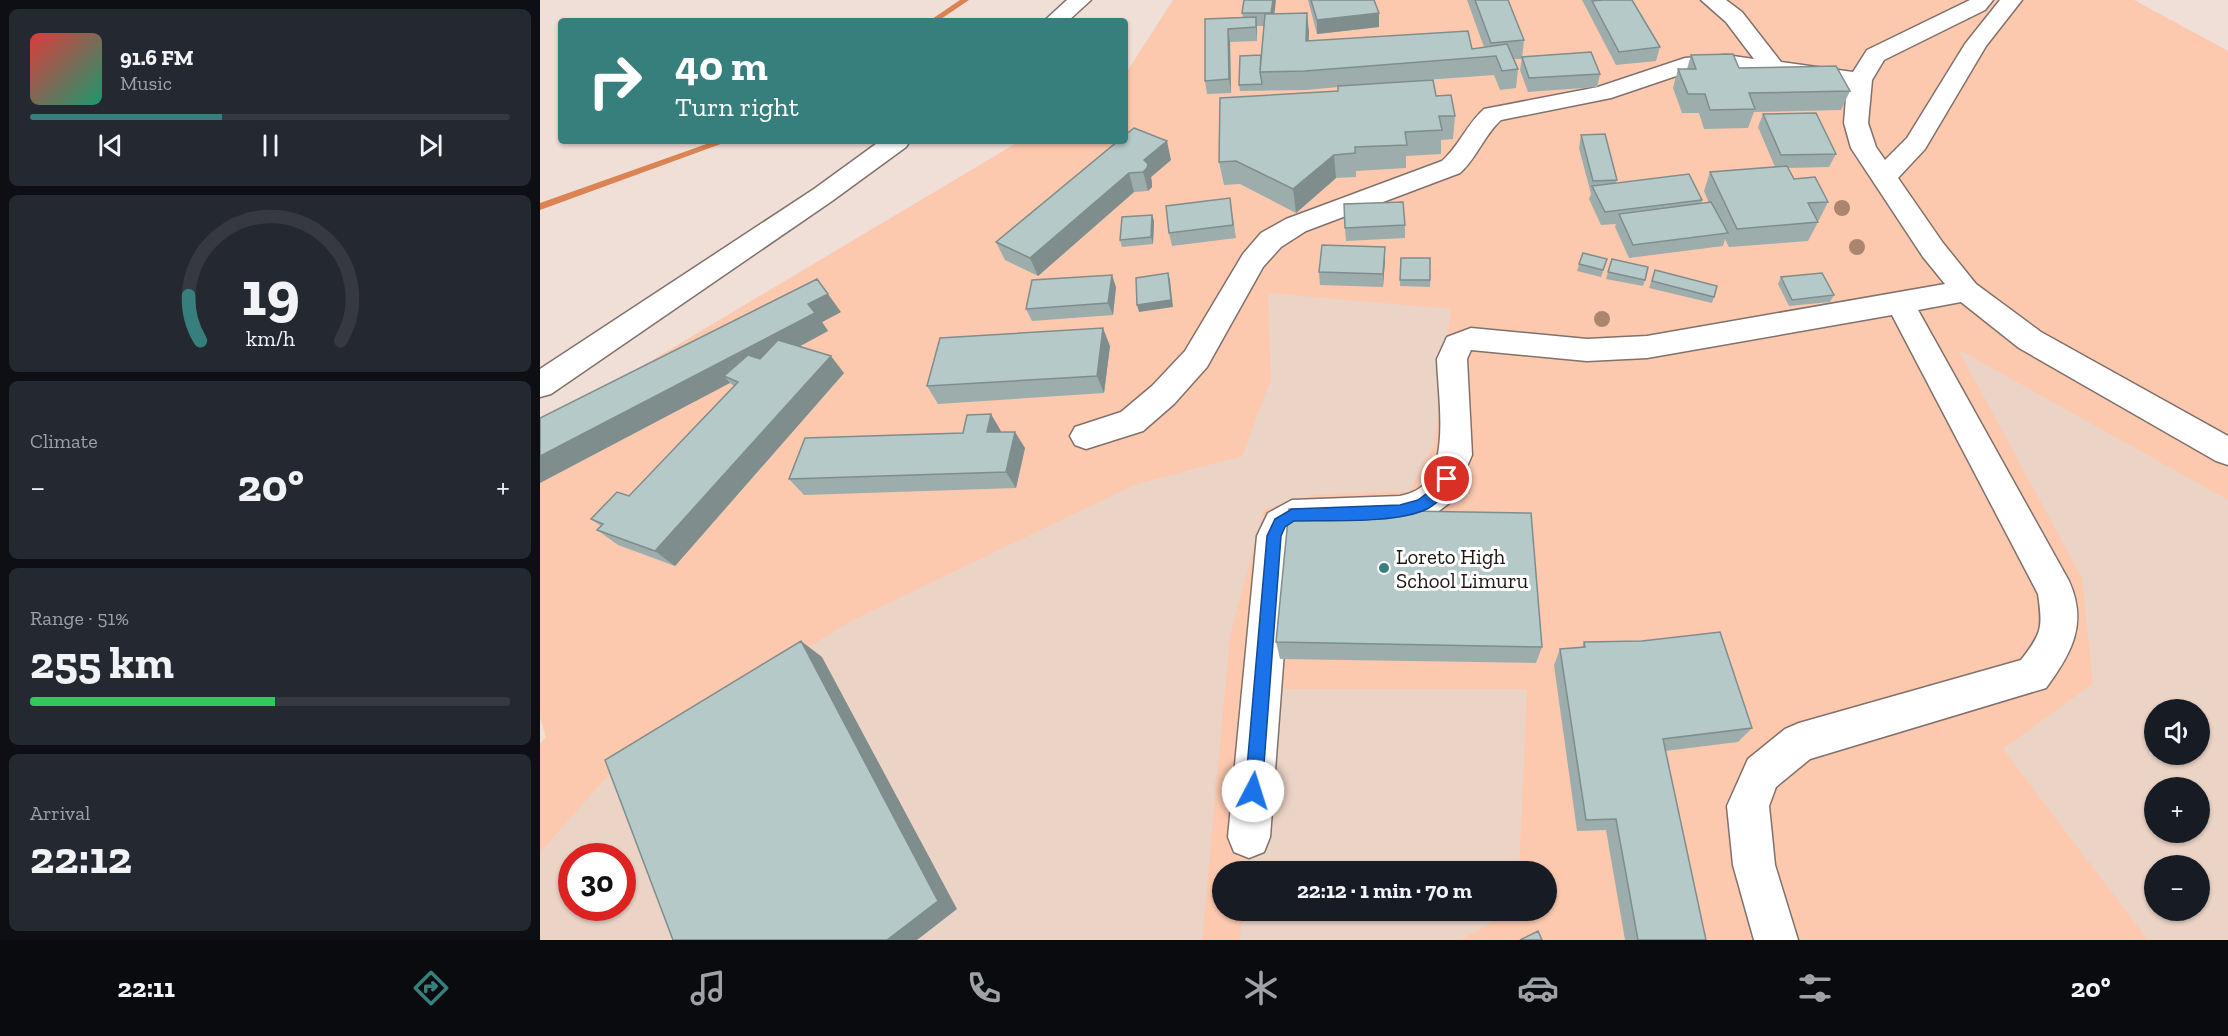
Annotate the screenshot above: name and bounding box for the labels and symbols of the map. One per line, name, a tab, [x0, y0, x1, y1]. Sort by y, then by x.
pin	[1421, 453, 1472, 504]
place label: Loreto High School Limuru	[1396, 544, 1529, 593]
marker: Loreto High School Limuru	[1377, 561, 1391, 575]
position arrow	[1221, 759, 1285, 823]
speed limit sign: 30	[558, 843, 636, 921]

